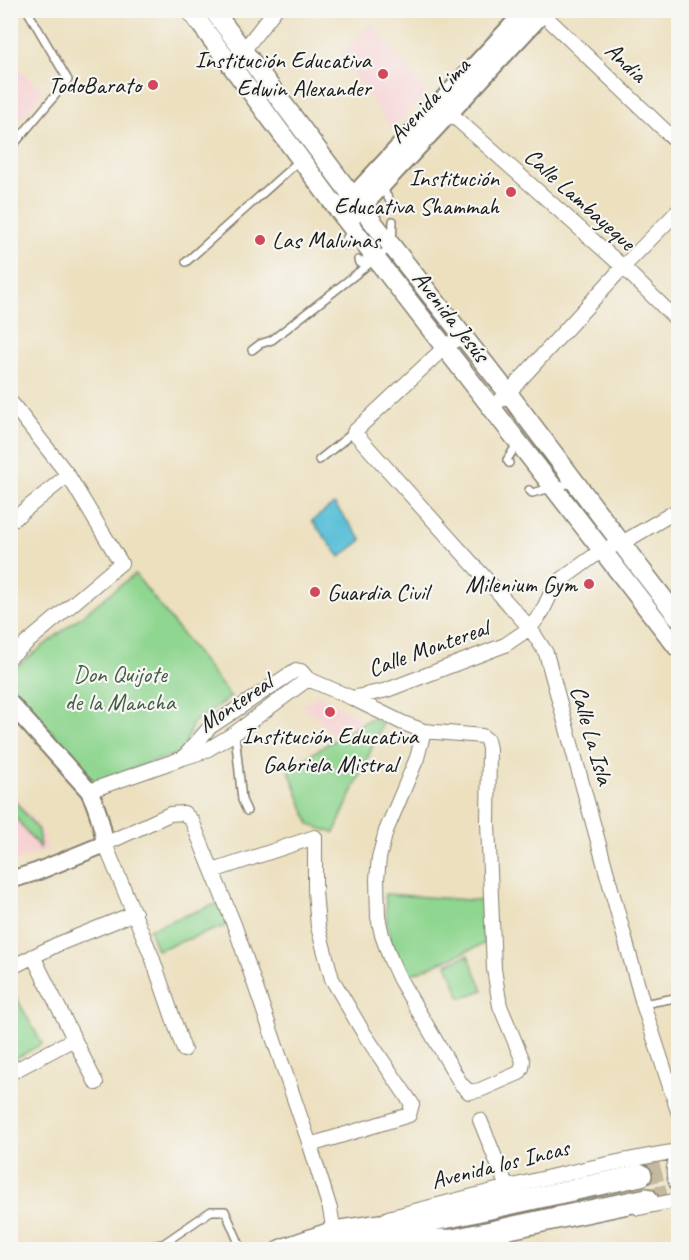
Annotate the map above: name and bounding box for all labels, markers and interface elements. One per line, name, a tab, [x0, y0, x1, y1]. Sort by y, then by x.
street label: Andia	[599, 35, 654, 90]
place label: Institución Educativa Edwin Alexander	[195, 45, 373, 103]
street label: Avenida Lima	[382, 50, 477, 149]
marker: Institución Educativa Edwin Alexander	[376, 67, 390, 81]
place label: TodoBarato	[48, 70, 144, 100]
marker: TodoBarato	[146, 78, 160, 92]
street label: Calle Lambayeque	[518, 141, 643, 258]
place label: Institución Educativa Shammah	[334, 163, 500, 221]
marker: Institución Educativa Shammah	[504, 185, 518, 199]
place label: Las Malvinas	[272, 225, 381, 255]
marker: Las Malvinas	[253, 233, 267, 247]
street label: Avenida Jesús	[406, 264, 498, 370]
place label: Milenium Gym	[465, 569, 578, 599]
place label: Guardia Civil	[327, 577, 432, 607]
marker: Milenium Gym	[582, 577, 596, 591]
marker: Guardia Civil	[308, 585, 322, 599]
street label: Calle Montereal	[364, 611, 496, 684]
park label: Don Quijote de la Mancha	[65, 659, 177, 717]
street label: Montereal	[192, 665, 281, 739]
street label: Calle La Isla	[564, 682, 621, 789]
marker: Institución Educativa Gabriela Mistral	[323, 705, 337, 719]
place label: Institución Educativa Gabriela Mistral	[242, 721, 420, 779]
street label: Avenida los Incas	[428, 1132, 574, 1196]

